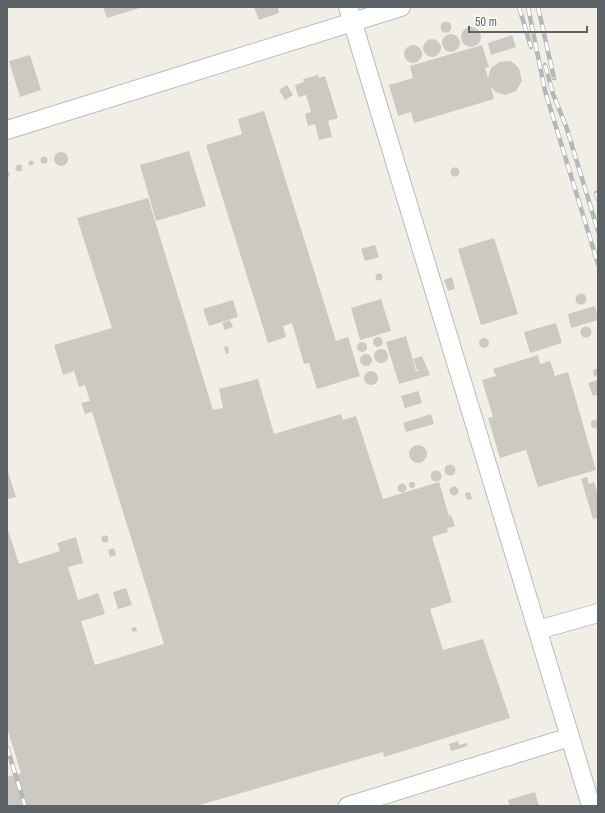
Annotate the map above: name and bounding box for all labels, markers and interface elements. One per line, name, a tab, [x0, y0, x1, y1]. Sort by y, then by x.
scale bar	[469, 8, 587, 34]
text: 50 m	[475, 14, 497, 30]

